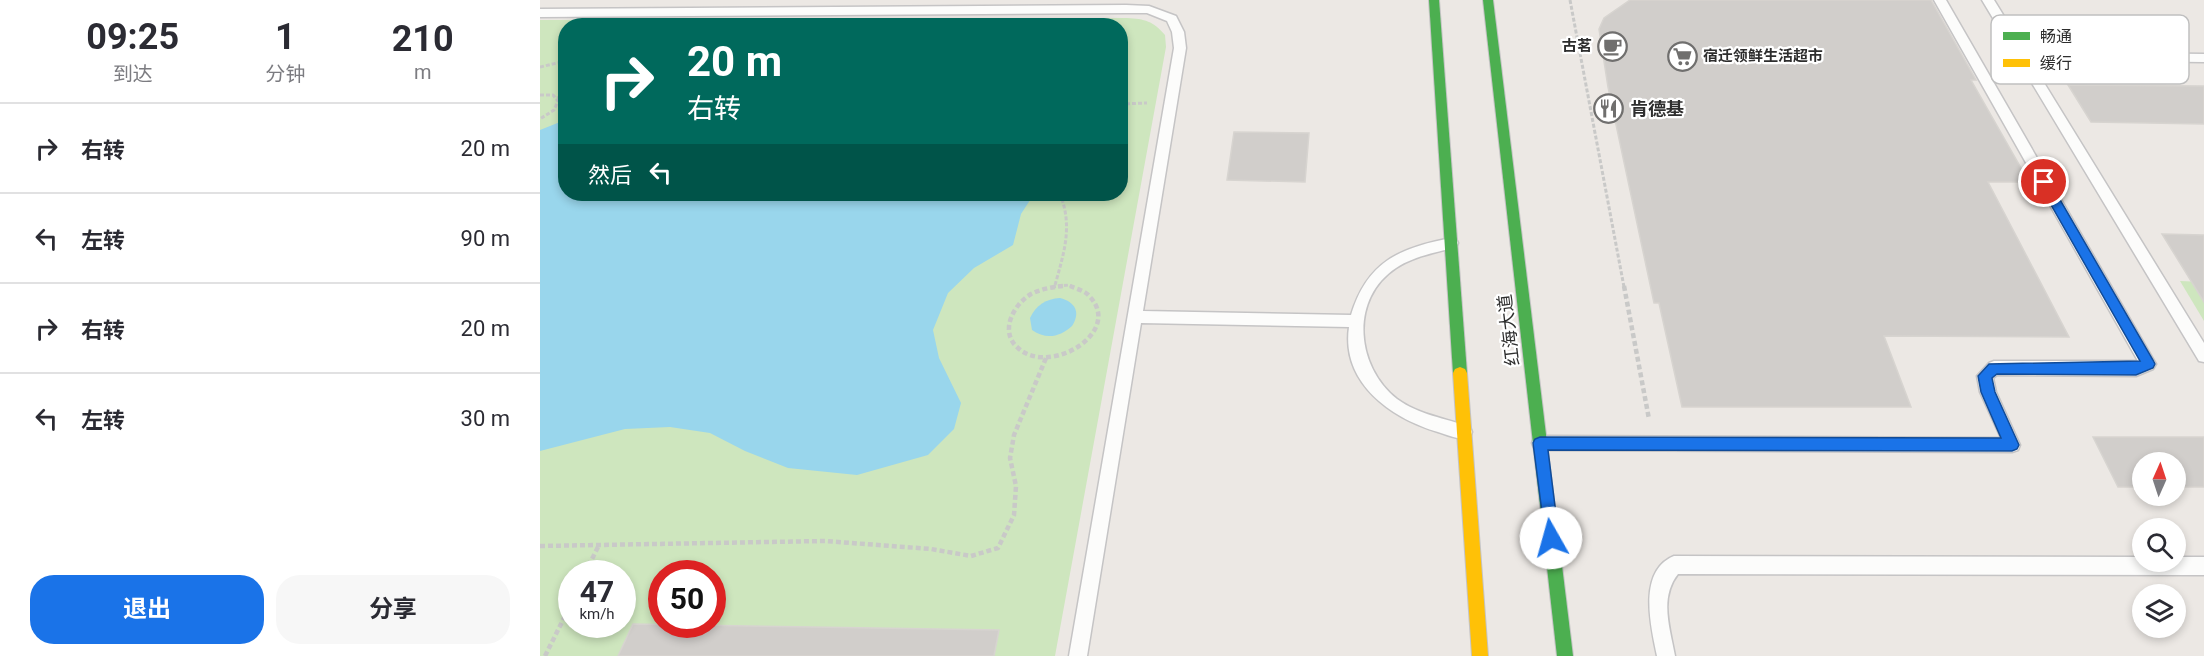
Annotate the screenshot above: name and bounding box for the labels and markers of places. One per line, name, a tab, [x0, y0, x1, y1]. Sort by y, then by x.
cafe icon: 古茗	[1597, 30, 1629, 62]
place label: 古茗	[1562, 37, 1592, 55]
supermarket icon: 宿迁领鲜生活超市	[1666, 40, 1698, 72]
place label: 宿迁领鲜生活超市	[1703, 47, 1823, 65]
restaurant icon: 肯德基	[1593, 93, 1625, 125]
place label: 肯德基	[1630, 98, 1684, 119]
pin	[2018, 156, 2069, 207]

